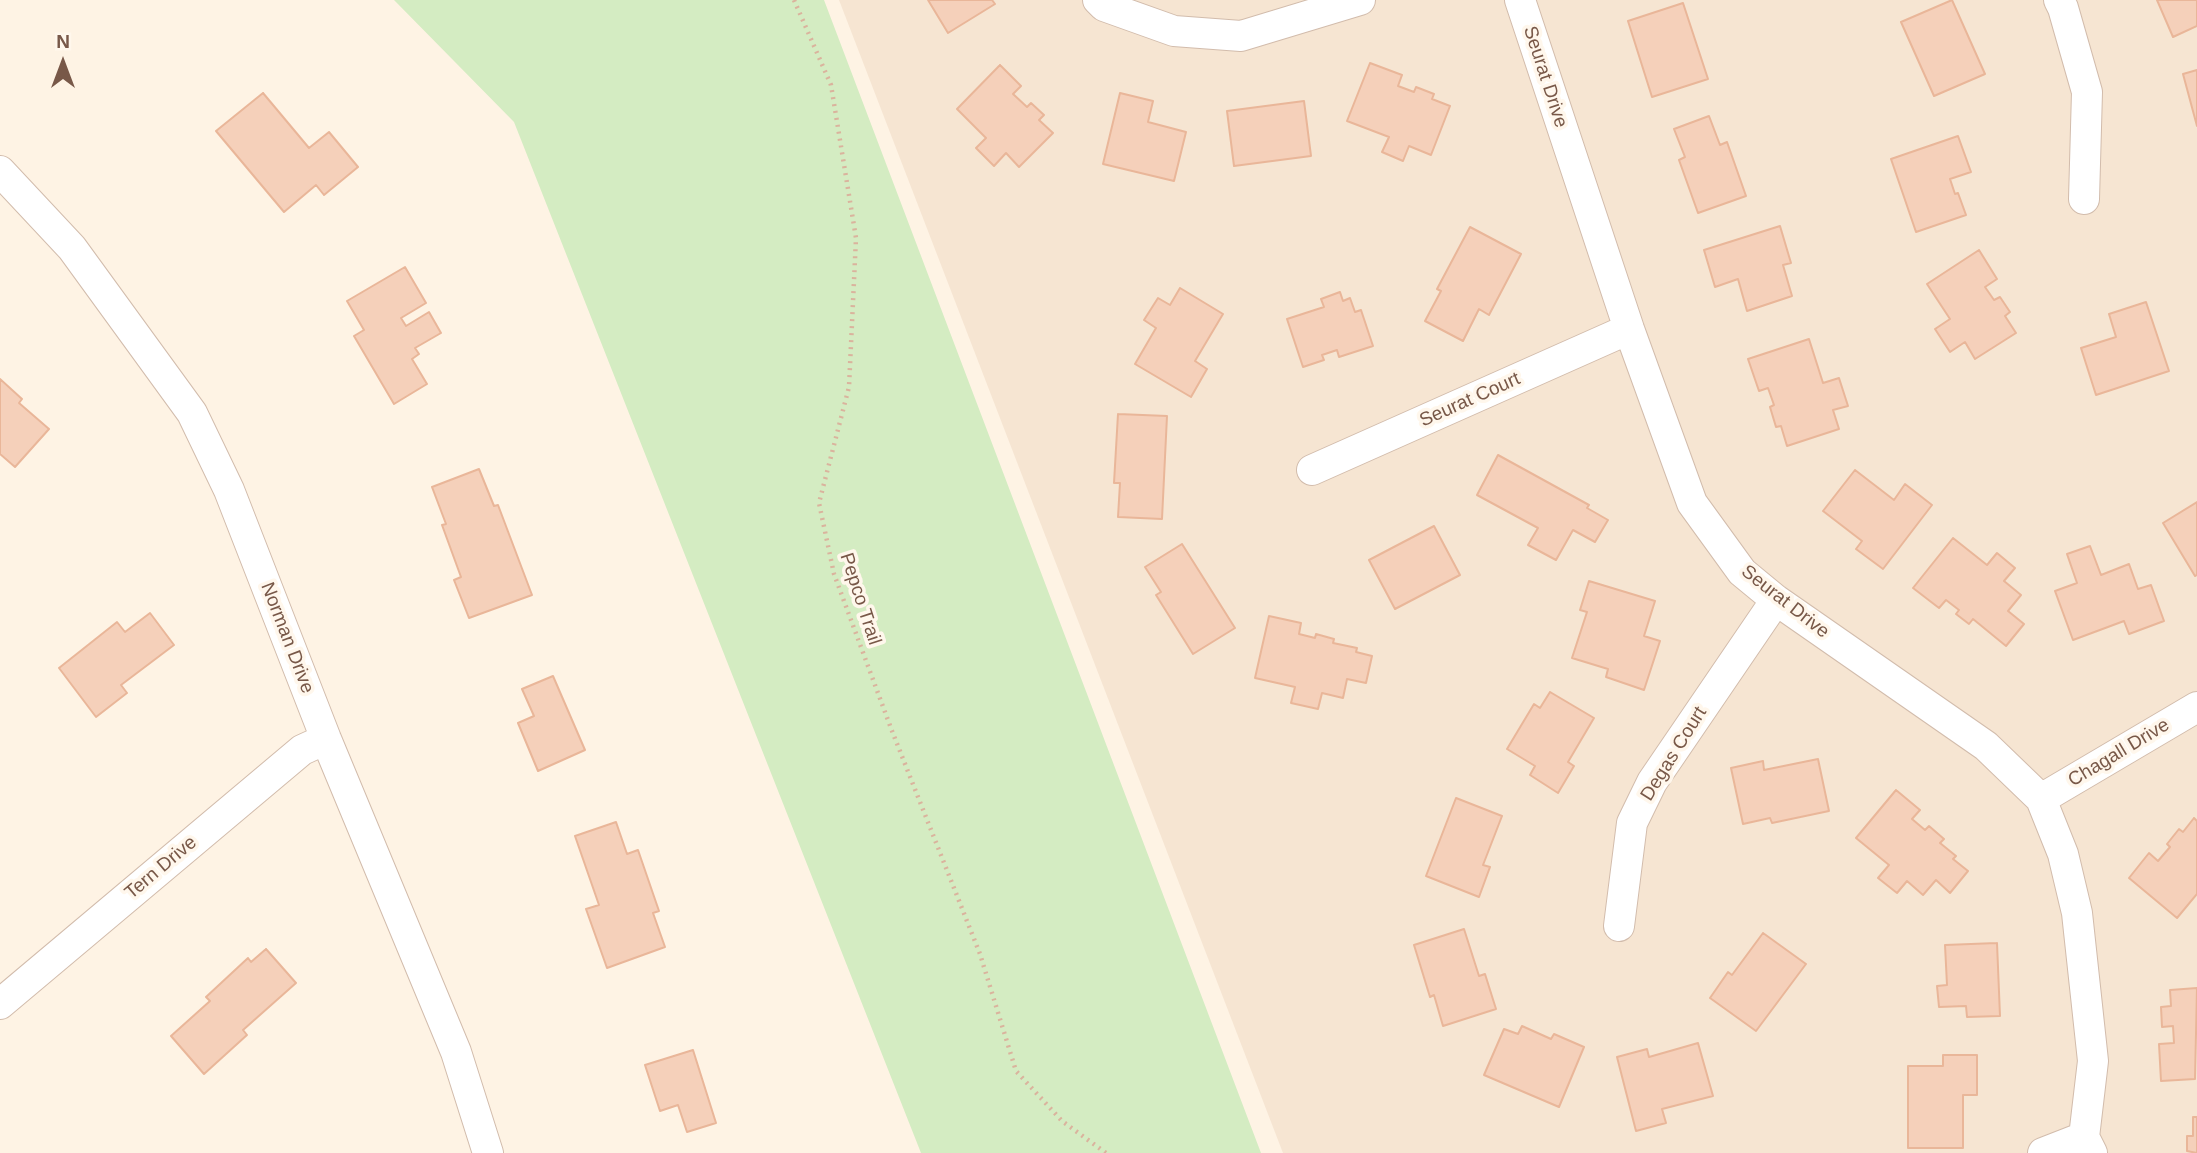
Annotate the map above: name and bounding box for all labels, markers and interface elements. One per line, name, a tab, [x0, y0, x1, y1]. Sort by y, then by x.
street label: Seurat Drive	[1518, 23, 1572, 131]
north arrow	[28, 28, 98, 98]
text: N	[56, 31, 70, 52]
street label: Seurat Court	[1416, 368, 1524, 432]
street label: Pepco Trail	[834, 550, 886, 648]
street label: Seurat Drive	[1736, 561, 1834, 643]
street label: Norman Drive	[255, 579, 319, 697]
street label: Degas Court	[1636, 703, 1712, 805]
street label: Chagall Drive	[2064, 714, 2174, 792]
street label: Tern Drive	[121, 831, 201, 905]

